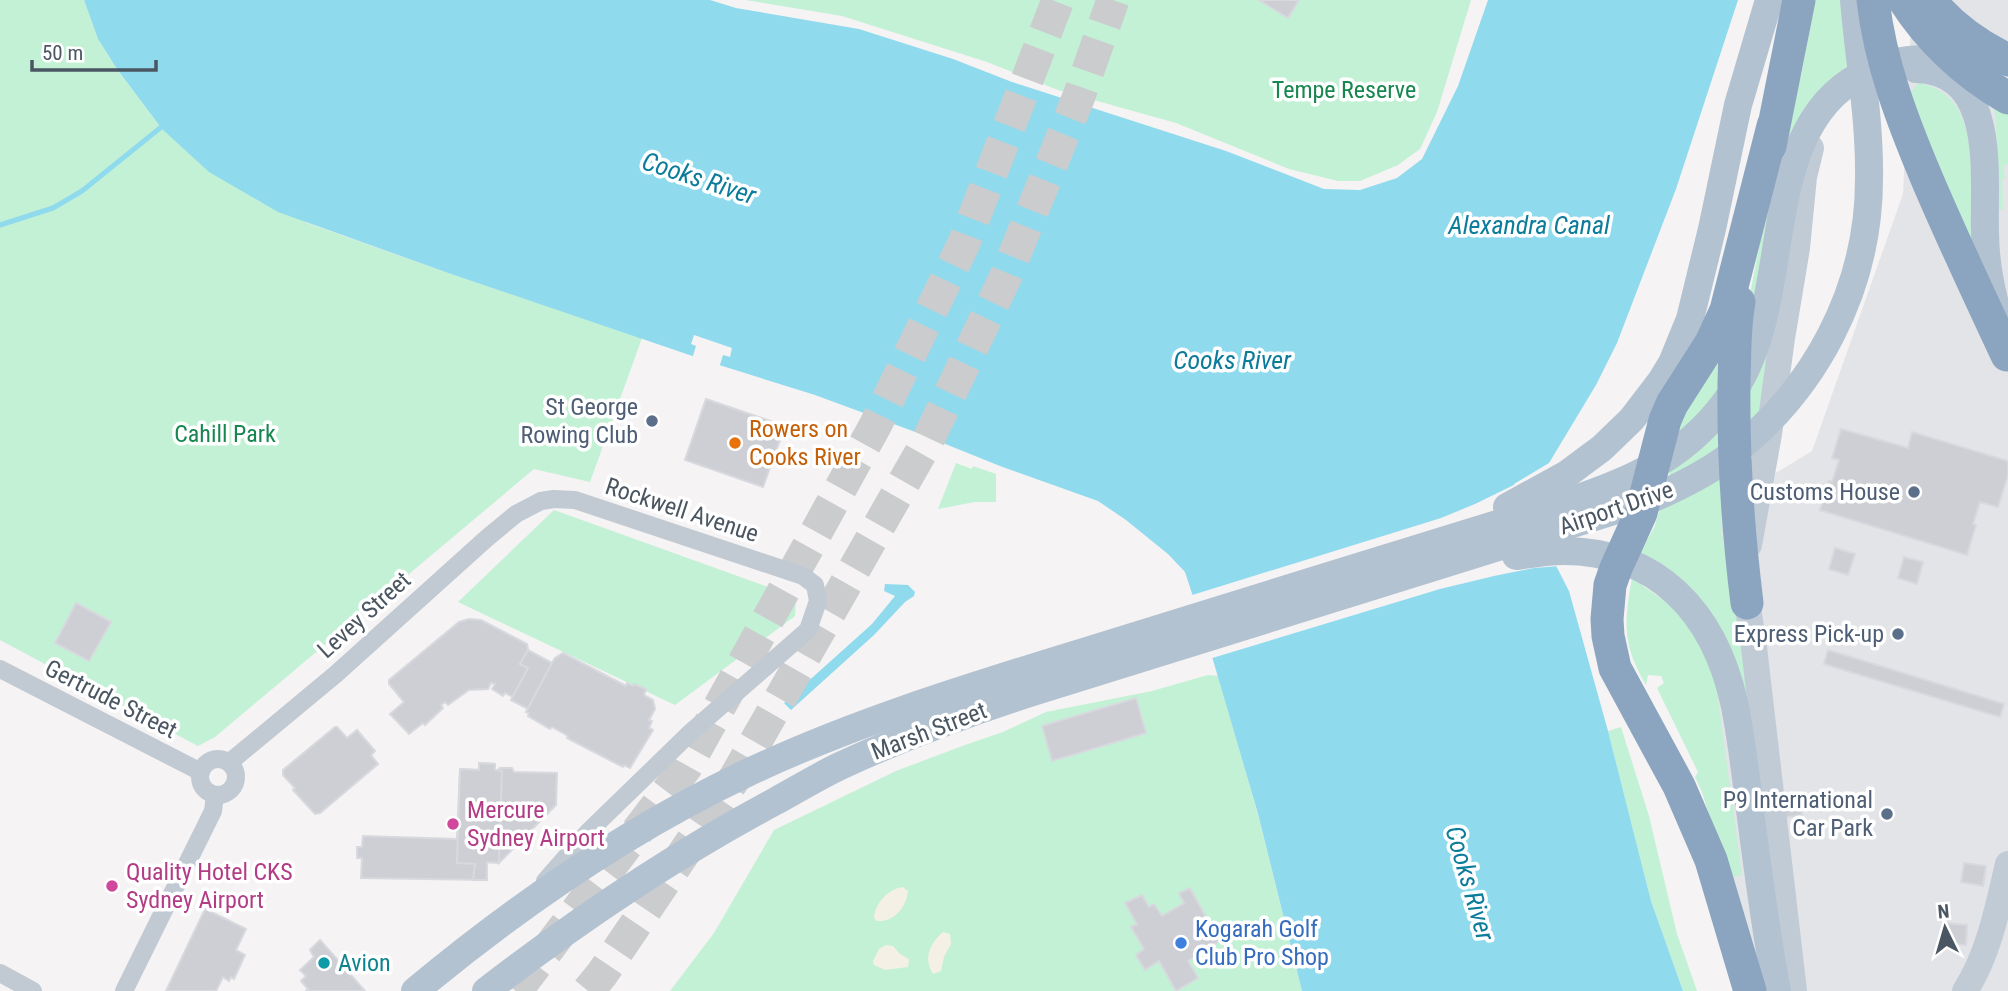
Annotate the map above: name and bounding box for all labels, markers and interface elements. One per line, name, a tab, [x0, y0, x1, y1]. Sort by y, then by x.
scale bar	[32, 28, 156, 72]
text: 50 m	[42, 41, 83, 65]
park label: Tempe Reserve	[1272, 76, 1416, 104]
water label: Cooks River	[638, 146, 761, 211]
water label: Alexandra Canal	[1447, 210, 1611, 240]
water label: Cooks River	[1173, 345, 1292, 375]
place label: St George Rowing Club	[521, 393, 638, 449]
marker: St George Rowing Club	[644, 413, 660, 429]
place label: Rowers on Cooks River	[749, 415, 861, 471]
park label: Cahill Park	[174, 420, 276, 448]
marker: Rowers on Cooks River	[727, 435, 743, 451]
street label: Rockwell Avenue	[602, 472, 762, 548]
street label: Airport Drive	[1555, 475, 1677, 541]
place label: Customs House	[1750, 478, 1900, 506]
marker: Customs House	[1906, 484, 1922, 500]
street label: Levey Street	[312, 566, 416, 664]
place label: Express Pick-up	[1734, 620, 1884, 648]
marker: Express Pick-up	[1890, 626, 1906, 642]
street label: Gertrude Street	[40, 654, 182, 744]
street label: Marsh Street	[867, 696, 991, 766]
place label: P9 International Car Park	[1723, 786, 1873, 842]
place label: Mercure Sydney Airport	[467, 796, 605, 852]
marker: P9 International Car Park	[1879, 806, 1895, 822]
marker: Mercure Sydney Airport	[445, 816, 461, 832]
water label: Cooks River	[1439, 822, 1501, 945]
place label: Quality Hotel CKS Sydney Airport	[126, 858, 293, 914]
marker: Quality Hotel CKS Sydney Airport	[104, 878, 120, 894]
north arrow	[1910, 893, 1980, 963]
text: N	[1937, 900, 1950, 924]
place label: Kogarah Golf Club Pro Shop	[1195, 915, 1329, 971]
marker: Kogarah Golf Club Pro Shop	[1173, 935, 1189, 951]
place label: Avion	[338, 949, 391, 977]
marker: Avion	[316, 955, 332, 971]

